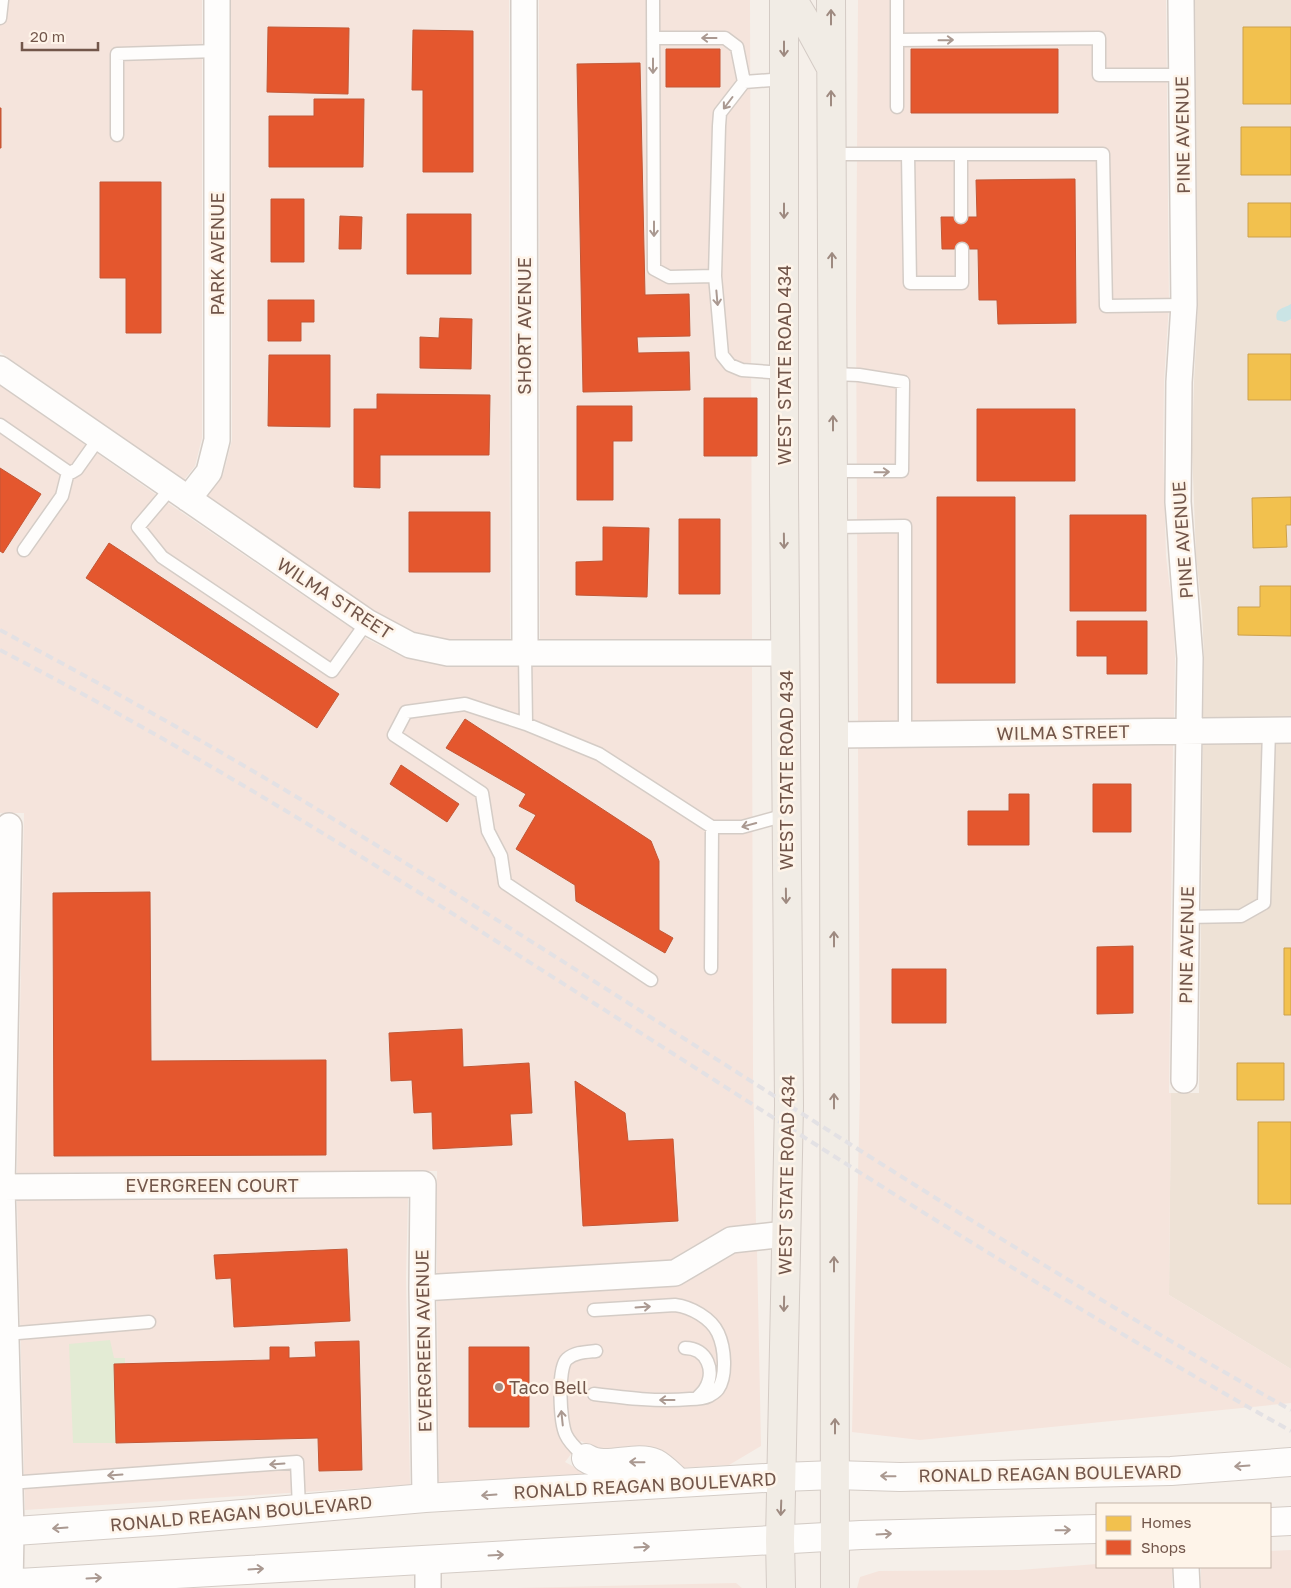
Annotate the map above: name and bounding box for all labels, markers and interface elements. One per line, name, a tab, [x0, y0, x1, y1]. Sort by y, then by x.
one-way arrow	[826, 10, 836, 26]
scale bar	[22, 20, 99, 52]
text: 20 m	[30, 27, 65, 45]
one-way arrow	[702, 33, 718, 43]
one-way arrow	[938, 35, 954, 45]
one-way arrow	[779, 40, 789, 57]
one-way arrow	[648, 58, 658, 74]
street label: PINE AVENUE	[1170, 76, 1194, 194]
one-way arrow	[826, 90, 836, 106]
one-way arrow	[723, 96, 733, 110]
street label: PARK AVENUE	[206, 193, 228, 315]
one-way arrow	[779, 202, 789, 219]
one-way arrow	[649, 220, 659, 236]
one-way arrow	[827, 252, 837, 268]
street label: SHORT AVENUE	[513, 257, 535, 395]
street label: WEST STATE ROAD 434	[773, 265, 795, 465]
one-way arrow	[713, 290, 722, 306]
one-way arrow	[828, 415, 838, 431]
one-way arrow	[874, 467, 890, 477]
street label: PINE AVENUE	[1167, 480, 1197, 600]
one-way arrow	[780, 533, 789, 549]
street label: WILMA STREET	[273, 552, 397, 644]
street label: WEST STATE ROAD 434	[775, 670, 797, 870]
street label: WILMA STREET	[996, 720, 1130, 744]
one-way arrow	[742, 821, 758, 830]
street label: PINE AVENUE	[1174, 886, 1198, 1004]
one-way arrow	[782, 888, 791, 904]
one-way arrow	[829, 931, 839, 948]
street label: WEST STATE ROAD 434	[773, 1075, 799, 1275]
one-way arrow	[829, 1094, 839, 1110]
street label: EVERGREEN COURT	[125, 1174, 299, 1196]
street label: EVERGREEN AVENUE	[410, 1249, 436, 1433]
one-way arrow	[829, 1256, 839, 1272]
one-way arrow	[779, 1295, 789, 1311]
one-way arrow	[635, 1302, 651, 1311]
place label: Taco Bell	[509, 1376, 588, 1398]
marker: Taco Bell	[493, 1381, 505, 1393]
one-way arrow	[659, 1395, 676, 1405]
one-way arrow	[557, 1410, 567, 1426]
one-way arrow	[830, 1419, 840, 1435]
one-way arrow	[630, 1457, 646, 1467]
one-way arrow	[270, 1459, 286, 1468]
street label: RONALD REAGAN BOULEVARD	[918, 1460, 1182, 1486]
one-way arrow	[1235, 1462, 1251, 1471]
street label: RONALD REAGAN BOULEVARD	[513, 1467, 777, 1503]
one-way arrow	[108, 1470, 124, 1480]
one-way arrow	[880, 1472, 896, 1481]
one-way arrow	[481, 1490, 497, 1499]
street label: RONALD REAGAN BOULEVARD	[109, 1491, 373, 1535]
one-way arrow	[777, 1500, 786, 1516]
legend	[1096, 1503, 1271, 1568]
text: Homes	[1141, 1513, 1191, 1531]
one-way arrow	[52, 1523, 68, 1532]
one-way arrow	[1054, 1525, 1071, 1535]
one-way arrow	[876, 1530, 892, 1539]
text: Shops	[1141, 1538, 1186, 1556]
one-way arrow	[634, 1543, 650, 1552]
one-way arrow	[488, 1551, 504, 1560]
one-way arrow	[248, 1565, 264, 1574]
one-way arrow	[86, 1574, 102, 1583]

